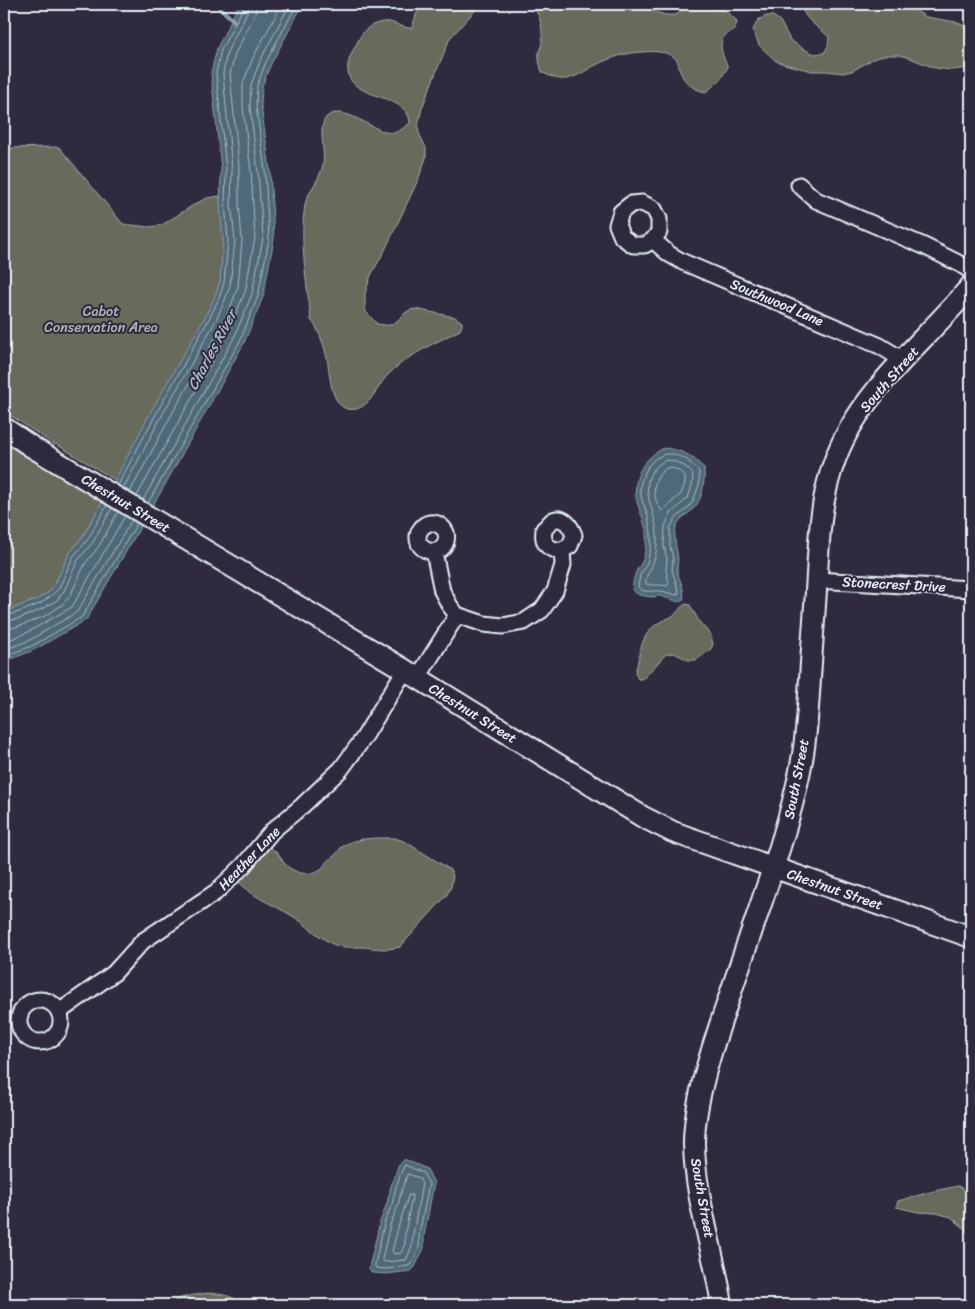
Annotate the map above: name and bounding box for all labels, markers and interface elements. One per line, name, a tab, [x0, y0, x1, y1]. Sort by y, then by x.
street label: Southwood Lane	[726, 272, 828, 333]
park label: Cabot Conservation Area	[44, 299, 158, 340]
water label: Charles River	[180, 303, 245, 395]
street label: South Street	[853, 340, 925, 418]
street label: Chestnut Street	[76, 467, 175, 540]
street label: Stonecrest Drive	[842, 569, 946, 600]
street label: Chestnut Street	[424, 676, 522, 751]
street label: South Street	[776, 737, 817, 821]
street label: Heather Lane	[212, 820, 287, 897]
street label: Chestnut Street	[783, 861, 886, 918]
street label: South Street	[683, 1156, 722, 1240]

